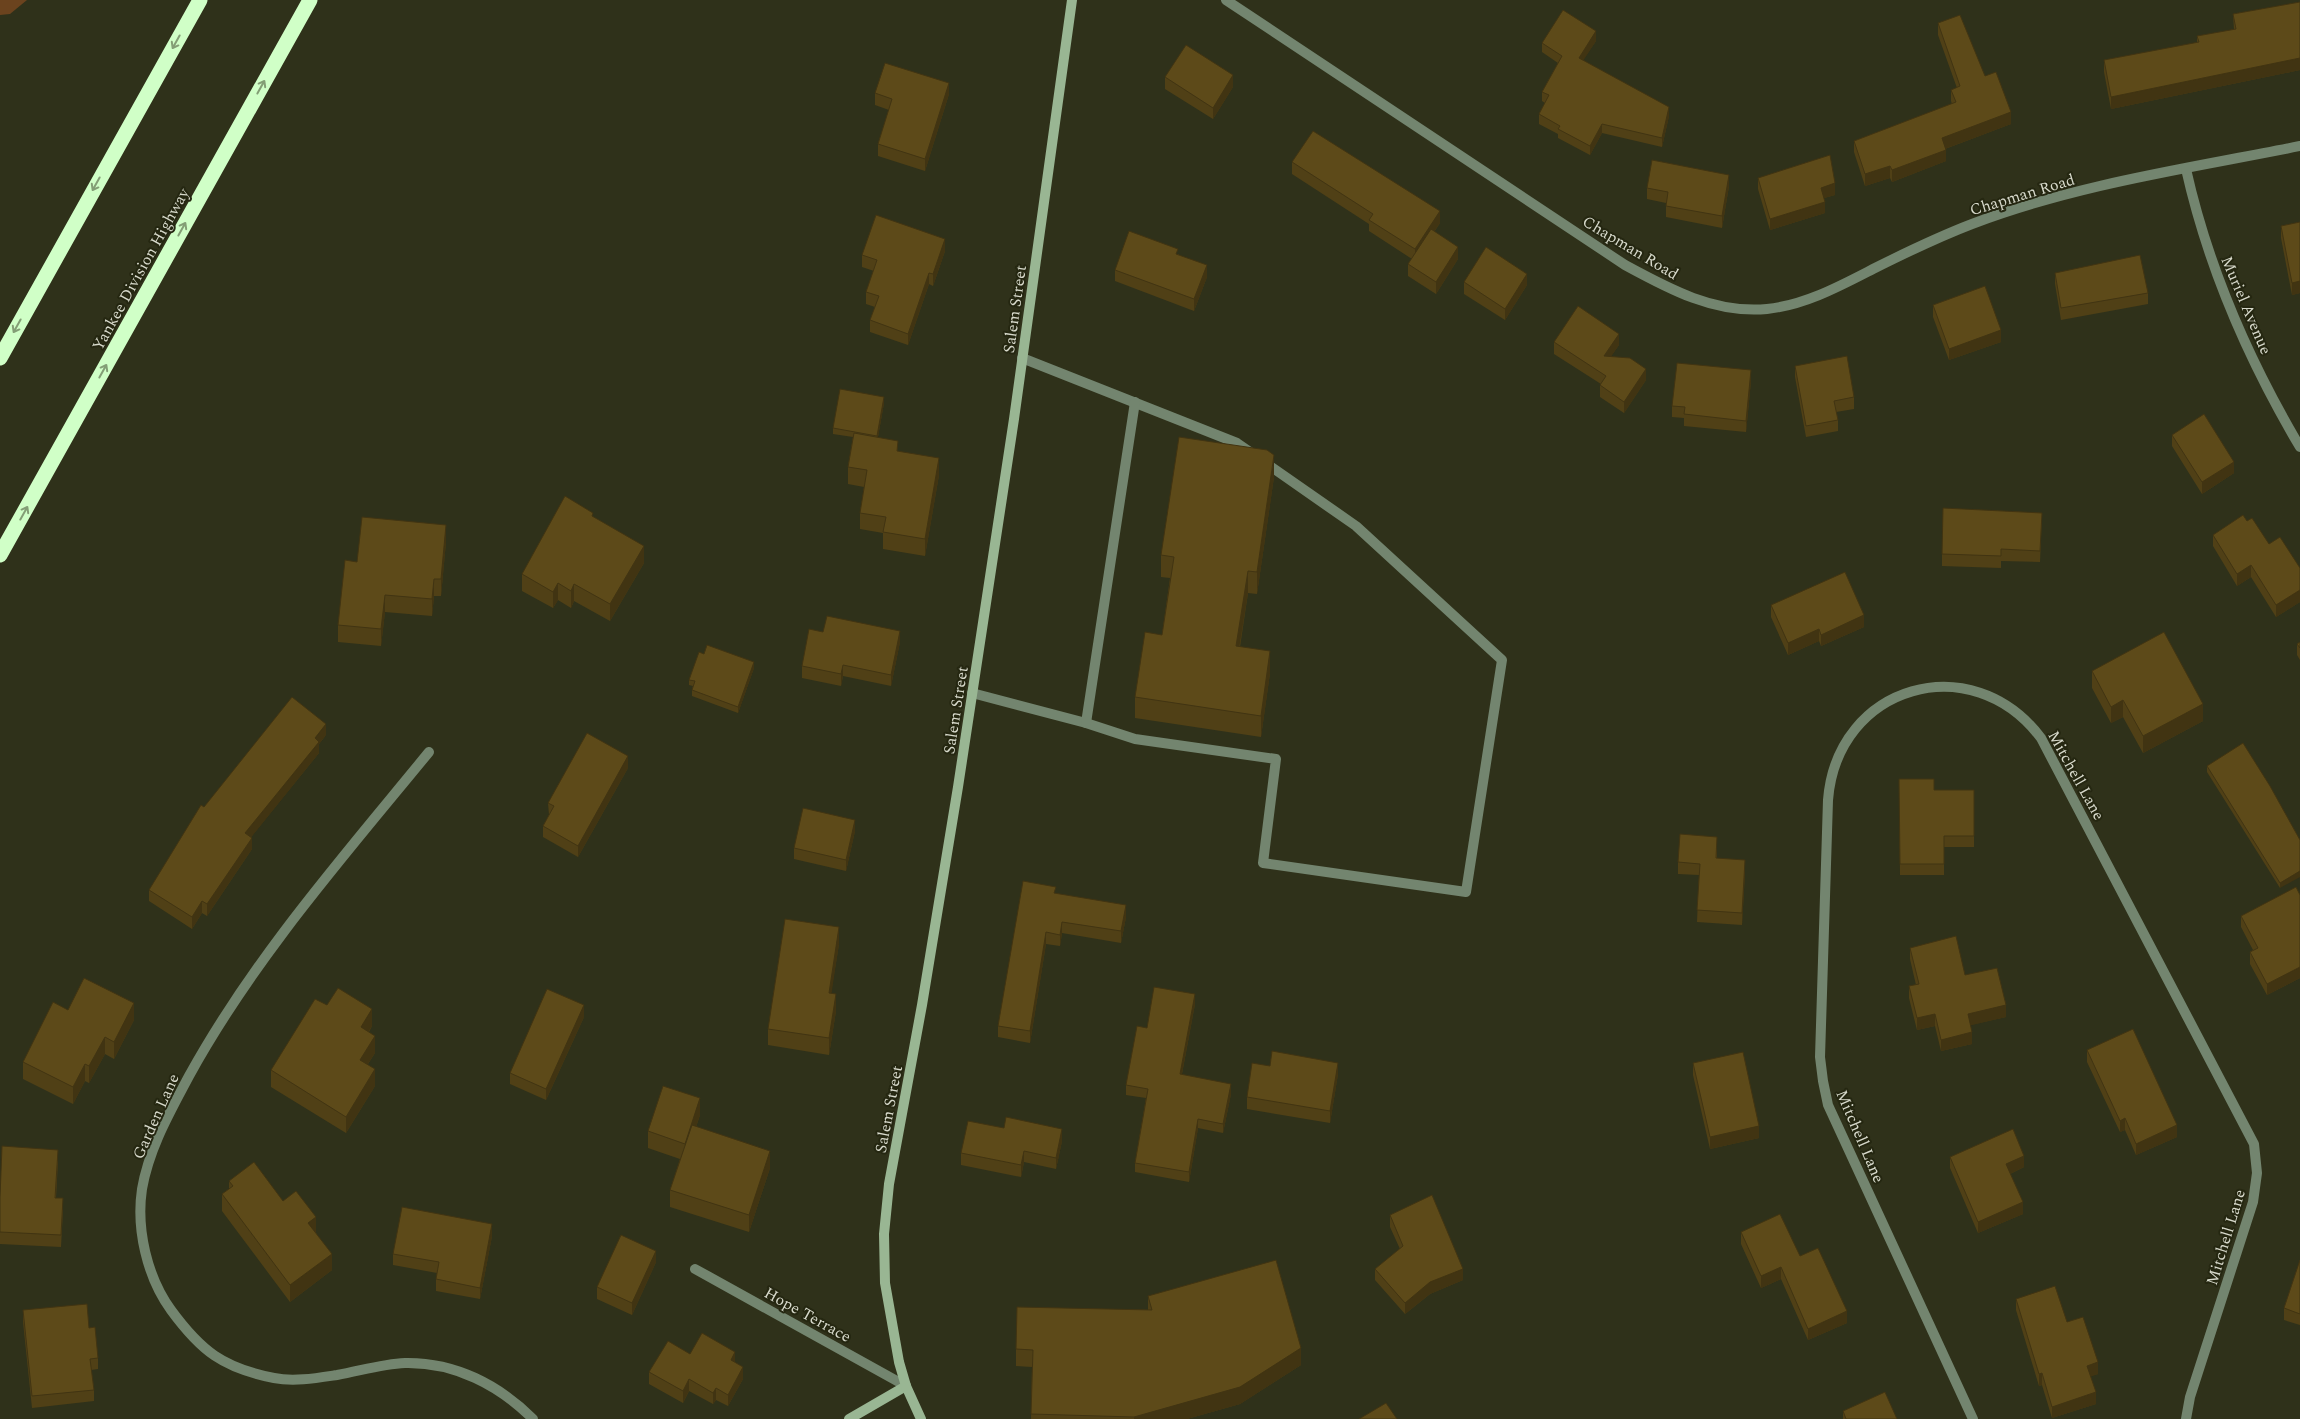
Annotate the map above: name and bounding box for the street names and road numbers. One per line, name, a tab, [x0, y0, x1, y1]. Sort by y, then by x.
street label: Chapman Road	[1967, 168, 2078, 222]
street label: Yankee Division Highway	[86, 183, 196, 355]
street label: Chapman Road	[1578, 210, 1683, 286]
street label: Muriel Avenue	[2215, 252, 2278, 358]
street label: Salem Street	[997, 263, 1033, 355]
street label: Salem Street	[937, 664, 975, 756]
street label: Mitchell Lane	[2042, 726, 2111, 825]
street label: Salem Street	[869, 1063, 909, 1155]
street label: Garden Lane	[126, 1070, 185, 1163]
street label: Mitchell Lane	[1830, 1086, 1890, 1187]
street label: Mitchell Lane	[2200, 1186, 2252, 1288]
street label: Hope Terrace	[760, 1281, 855, 1349]

